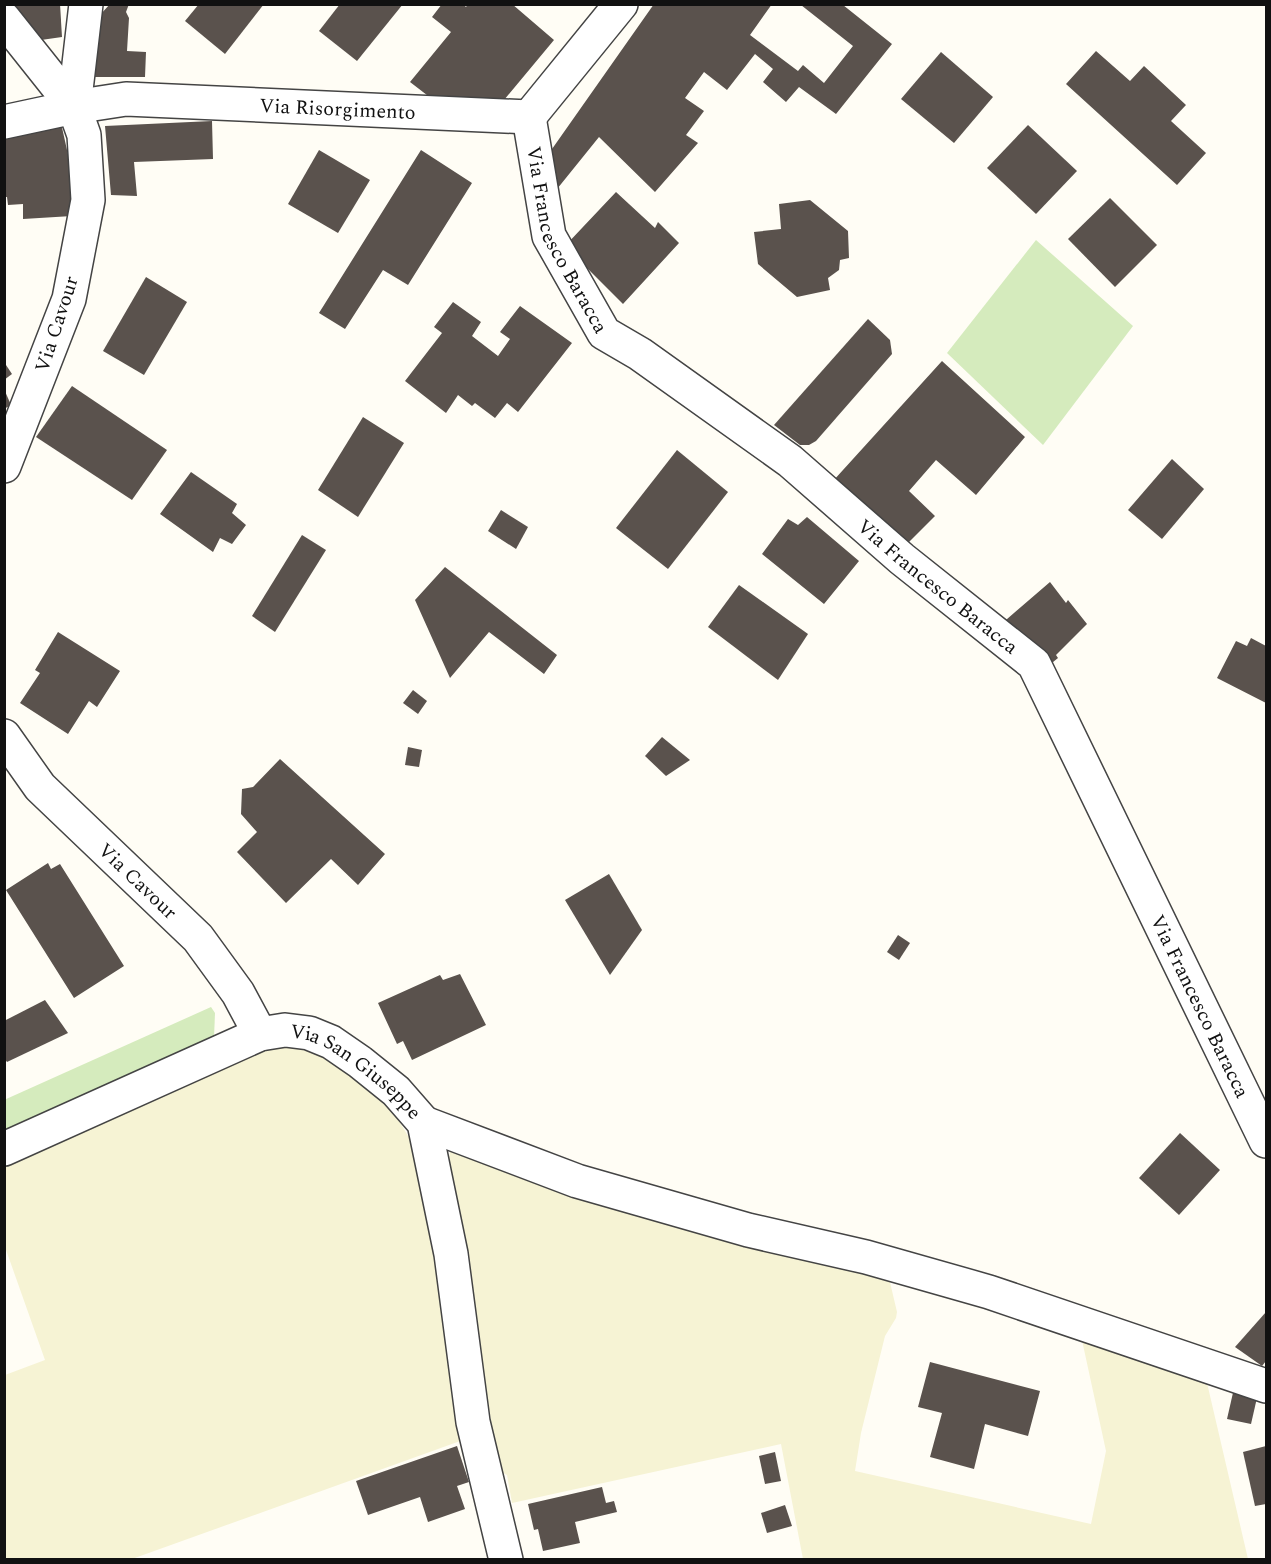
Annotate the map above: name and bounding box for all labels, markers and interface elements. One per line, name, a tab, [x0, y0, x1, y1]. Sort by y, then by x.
street label: Via Risorgimento	[259, 91, 416, 128]
street label: Via Francesco Baracca	[518, 144, 615, 339]
street label: Via Cavour	[27, 272, 87, 376]
street label: Via Francesco Baracca	[850, 512, 1025, 662]
street label: Via Cavour	[91, 836, 184, 927]
street label: Via Francesco Baracca	[1142, 910, 1257, 1103]
street label: Via San Giuseppe	[289, 1017, 428, 1126]

